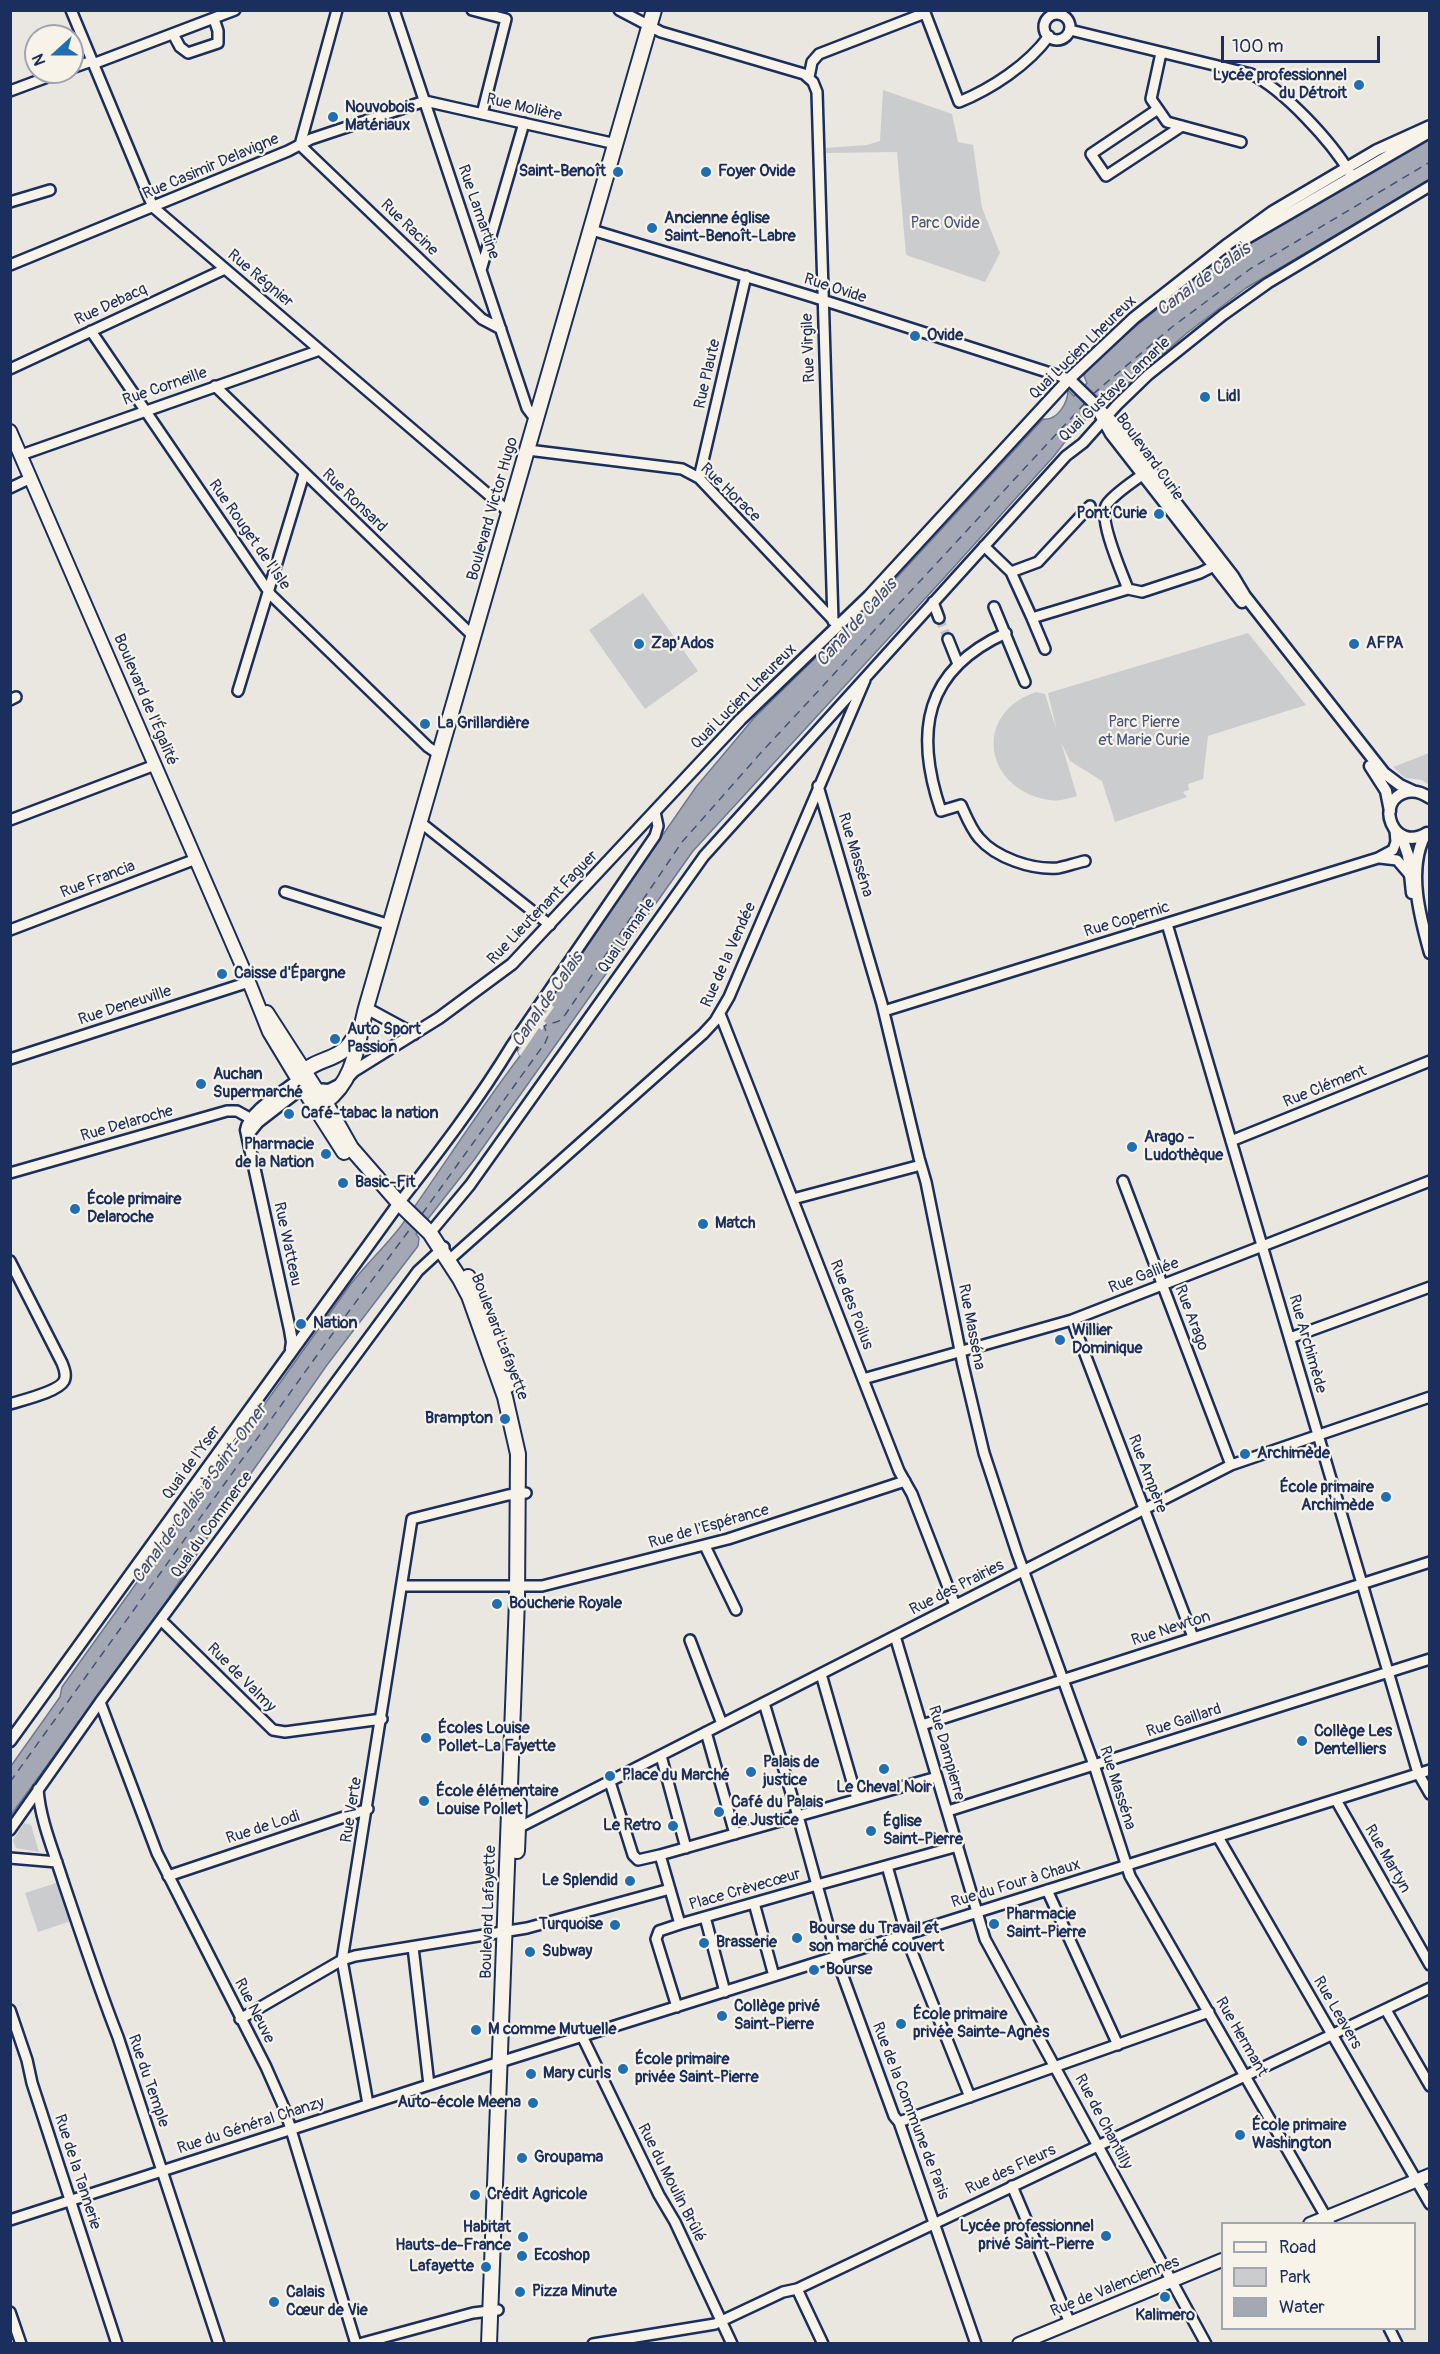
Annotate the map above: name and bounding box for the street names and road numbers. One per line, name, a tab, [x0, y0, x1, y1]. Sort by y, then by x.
street label: Rue Molière	[484, 90, 564, 126]
street label: Rue Casimir Delavigne	[140, 130, 282, 204]
street label: Rue Lamartine	[453, 162, 503, 262]
street label: Rue Racine	[376, 196, 442, 260]
street label: Rue Régnier	[223, 246, 297, 312]
street label: Rue Ovide	[801, 270, 869, 308]
street label: Rue Debacq	[72, 280, 150, 330]
street label: Quai Lucien Lheureux	[1025, 292, 1141, 404]
street label: Rue Virgile	[798, 313, 820, 383]
street label: Quai Gustave Lamarle	[1055, 333, 1175, 447]
street label: Rue Plaute	[691, 337, 725, 411]
street label: Rue Corneille	[120, 364, 210, 410]
street label: Boulevard Curie	[1111, 410, 1187, 504]
street label: Boulevard Victor Hugo	[463, 435, 523, 583]
street label: Rue Horace	[696, 460, 764, 526]
street label: Rue Ronsard	[318, 465, 390, 537]
street label: Rue Rouget de l'Isle	[204, 476, 294, 594]
street label: Boulevard de l'Égalité	[109, 631, 181, 769]
street label: Quai Lucien Lheureux	[687, 640, 801, 754]
street label: Rue Masséna	[833, 811, 877, 899]
street label: Rue Lieutenant Faguer	[484, 847, 602, 969]
street label: Rue Francia	[58, 857, 138, 903]
street label: Quai Lamarle	[594, 895, 660, 977]
street label: Rue Copernic	[1082, 898, 1172, 942]
street label: Rue de la Vendée	[697, 899, 761, 1011]
street label: Rue Deneuville	[76, 982, 174, 1030]
street label: Rue Clément	[1281, 1062, 1369, 1112]
street label: Rue Delaroche	[79, 1102, 175, 1146]
street label: Rue Watteau	[269, 1200, 305, 1288]
street label: Rue Galilée	[1106, 1254, 1182, 1298]
street label: Rue des Poilus	[825, 1257, 877, 1353]
street label: Boulevard Lafayette	[466, 1271, 532, 1403]
street label: Rue Masséna	[953, 1282, 989, 1372]
street label: Rue Arago	[1170, 1282, 1212, 1354]
street label: Rue Archimède	[1284, 1292, 1330, 1396]
street label: Quai de l'Yser	[159, 1422, 225, 1504]
street label: Rue Ampère	[1123, 1432, 1171, 1516]
street label: Quai du Commerce	[167, 1468, 257, 1582]
street label: Rue de l'Espérance	[647, 1501, 771, 1553]
street label: Rue des Prairies	[907, 1556, 1007, 1620]
street label: Rue Newton	[1129, 1607, 1213, 1651]
street label: Rue de Valmy	[202, 1639, 280, 1717]
street label: Rue Gaillard	[1144, 1700, 1224, 1742]
street label: Rue Dampierre	[923, 1703, 969, 1803]
street label: Rue Masséna	[1094, 1744, 1140, 1832]
street label: Rue Verte	[337, 1776, 367, 1844]
street label: Rue de Lodi	[224, 1807, 302, 1849]
street label: Rue Martyn	[1360, 1821, 1414, 1897]
street label: Boulevard Lafayette	[477, 1845, 501, 1979]
street label: Rue du Four à Chaux	[949, 1855, 1083, 1913]
street label: Place Crèvecœur	[687, 1865, 803, 1915]
street label: Rue Leavers	[1308, 1973, 1366, 2053]
street label: Rue Neuve	[229, 1975, 279, 2047]
street label: Rue Hermant	[1211, 1994, 1271, 2080]
street label: Rue de la Commune de Paris	[867, 2020, 953, 2202]
street label: Rue du Temple	[123, 2032, 173, 2130]
street label: Rue de Chantilly	[1070, 2071, 1136, 2173]
street label: Rue du Général Chanzy	[175, 2093, 327, 2159]
street label: Rue de la Tannerie	[49, 2112, 105, 2232]
street label: Rue du Moulin Brûlé	[633, 2120, 709, 2246]
street label: Rue des Fleurs	[963, 2141, 1059, 2199]
street label: Rue de Valenciennes	[1048, 2252, 1182, 2322]

